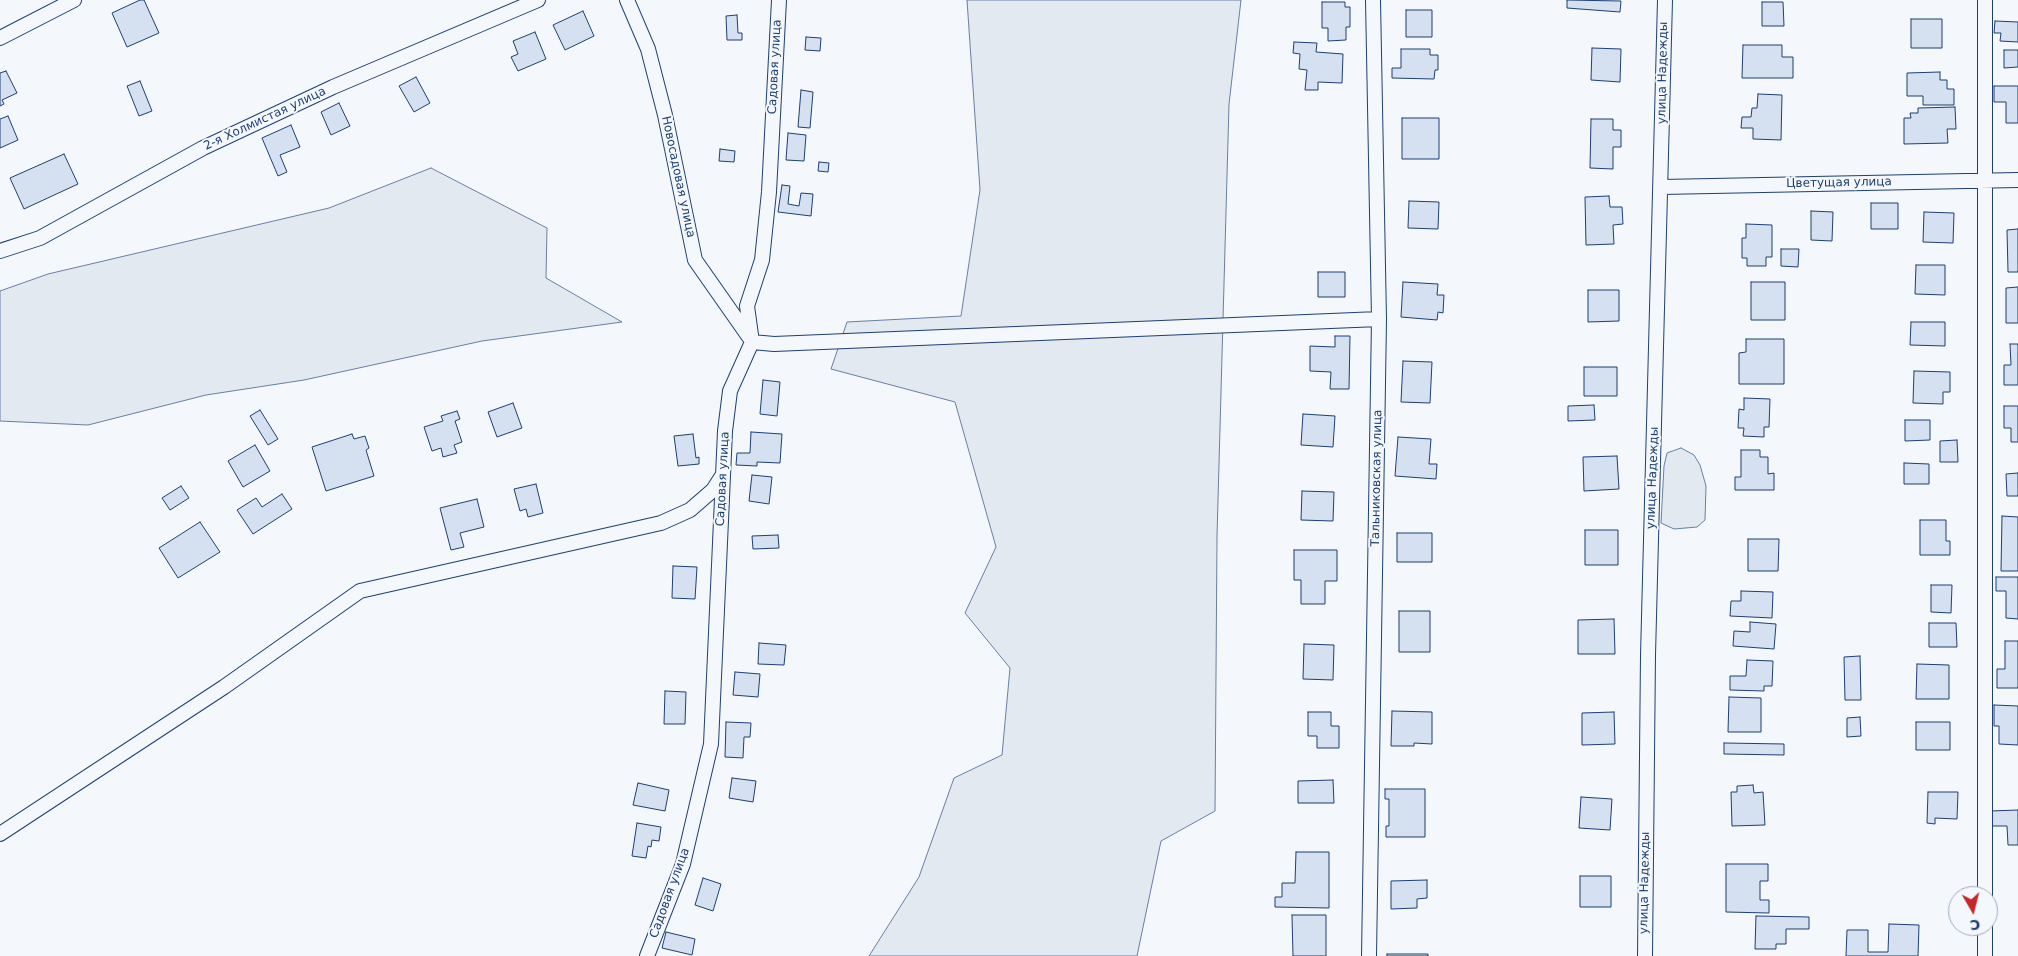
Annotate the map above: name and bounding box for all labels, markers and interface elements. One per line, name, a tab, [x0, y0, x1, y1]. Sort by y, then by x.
street label: Садовая улица	[765, 19, 785, 115]
street label: улица Надежды	[1655, 22, 1671, 124]
street label: 2-я Холмистая улица	[202, 84, 328, 154]
street label: Новосадовая улица	[658, 115, 698, 239]
street label: Цветущая улица	[1786, 175, 1892, 191]
street label: Тальниковская улица	[1369, 409, 1385, 547]
street label: улица Надежды	[1644, 427, 1662, 529]
street label: Садовая улица	[713, 431, 733, 527]
street label: улица Надежды	[1637, 832, 1653, 934]
street label: Садовая улица	[647, 846, 693, 940]
north arrow	[1948, 886, 1998, 936]
text: С	[1969, 916, 1981, 934]

